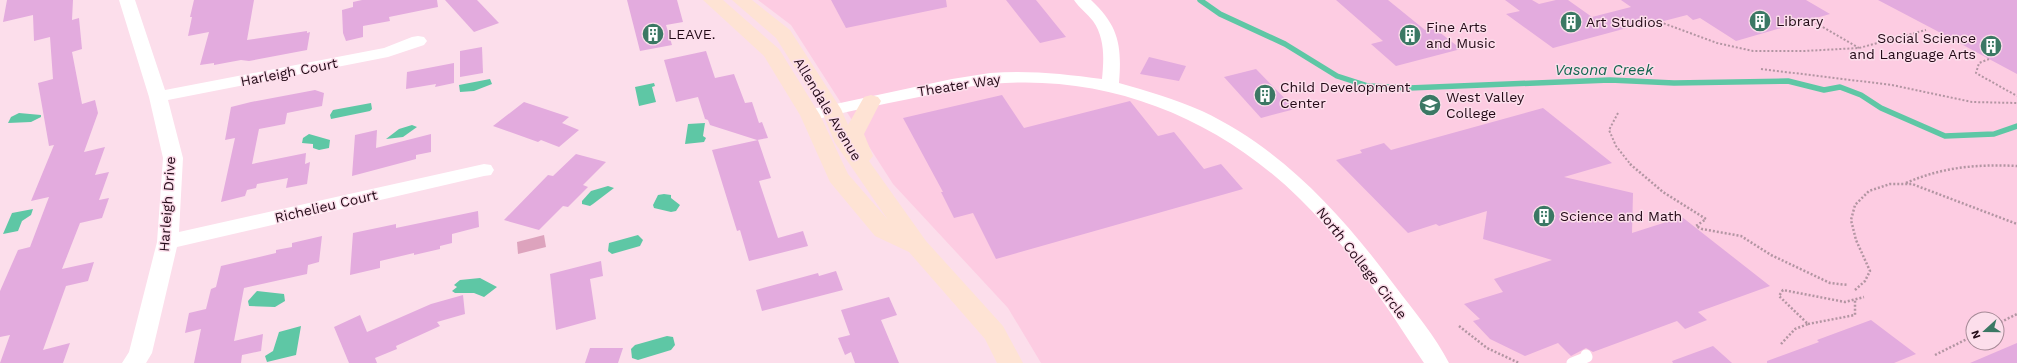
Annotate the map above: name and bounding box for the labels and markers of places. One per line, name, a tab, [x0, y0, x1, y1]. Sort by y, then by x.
building icon: Library	[1747, 8, 1773, 34]
building icon: Art Studios	[1558, 9, 1584, 35]
place label: Library	[1776, 13, 1824, 29]
place label: Art Studios	[1586, 14, 1663, 30]
place label: Fine Arts and Music	[1426, 19, 1496, 51]
building icon: LEAVE.	[640, 21, 666, 47]
building icon: Fine Arts and Music	[1397, 22, 1423, 48]
place label: LEAVE.	[668, 26, 715, 42]
place label: Social Science and Language Arts	[1849, 30, 1976, 62]
building icon: Social Science and Language Arts	[1978, 33, 2004, 59]
place label: Child Development Center	[1280, 79, 1411, 111]
building icon: Child Development Center	[1252, 82, 1278, 108]
place label: West Valley College	[1446, 89, 1525, 121]
school or university icon: West Valley College	[1417, 92, 1443, 118]
building icon: Science and Math	[1531, 203, 1557, 229]
place label: Science and Math	[1560, 208, 1682, 224]

